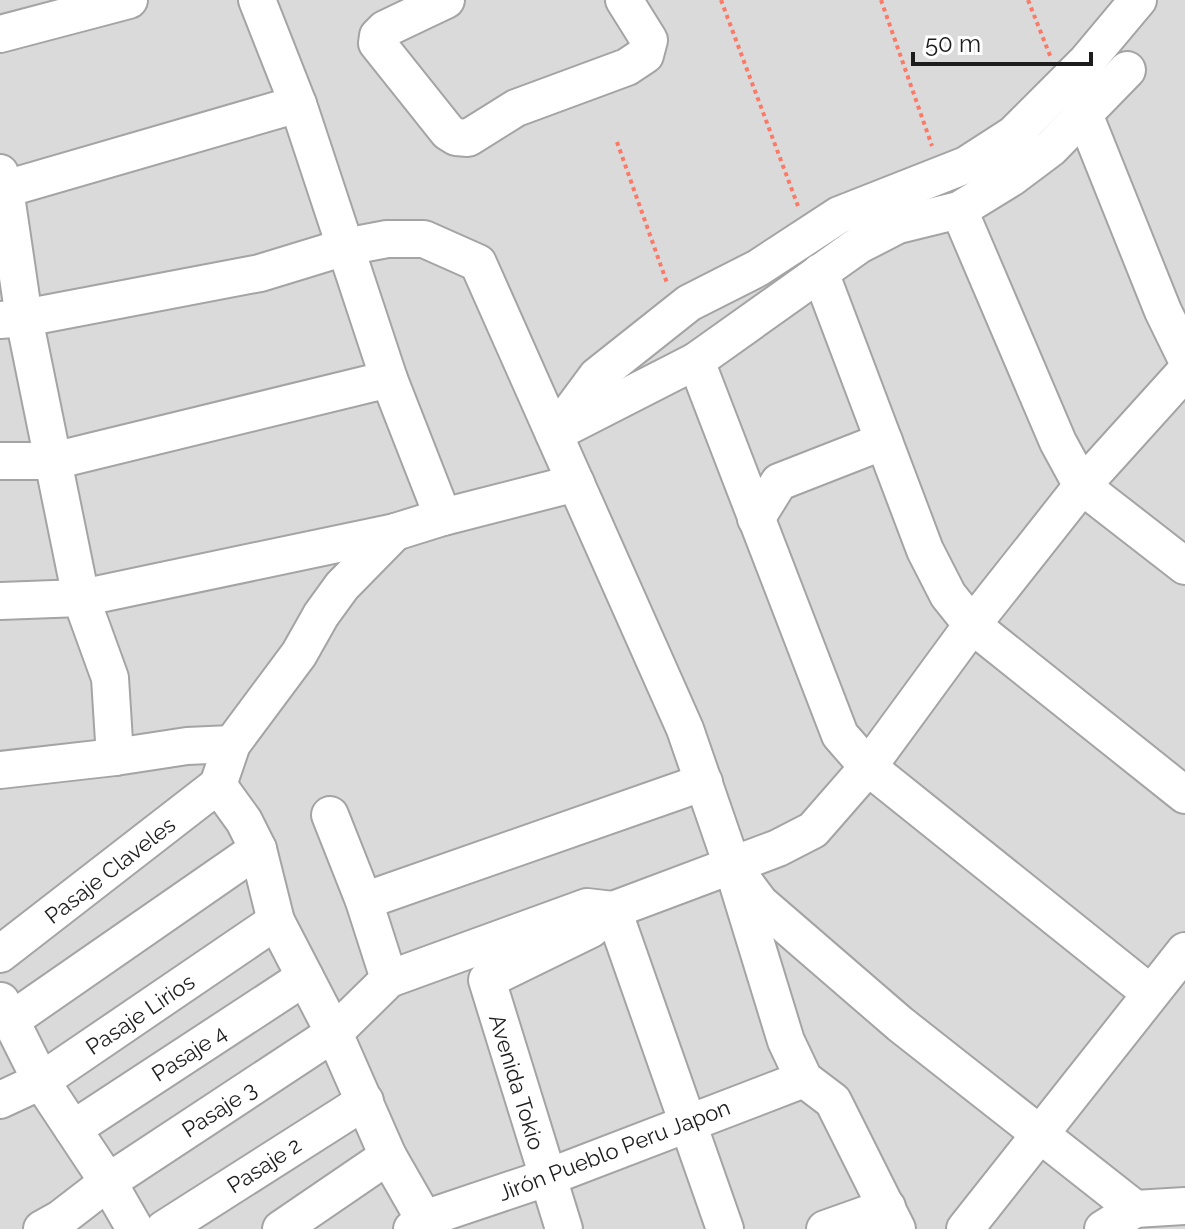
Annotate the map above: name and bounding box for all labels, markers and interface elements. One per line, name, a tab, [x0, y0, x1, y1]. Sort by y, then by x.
scale bar	[913, 16, 1091, 66]
text: 50 m	[925, 29, 981, 58]
street label: Pasaje Claveles	[40, 811, 180, 929]
street label: Pasaje Lirios	[81, 968, 199, 1060]
street label: Avenida Tokio	[484, 1011, 550, 1153]
street label: Pasaje 4	[147, 1019, 231, 1087]
street label: Pasaje 3	[177, 1075, 261, 1143]
street label: Jirón Pueblo Peru Japon	[494, 1094, 734, 1206]
street label: Pasaje 2	[222, 1131, 306, 1199]

